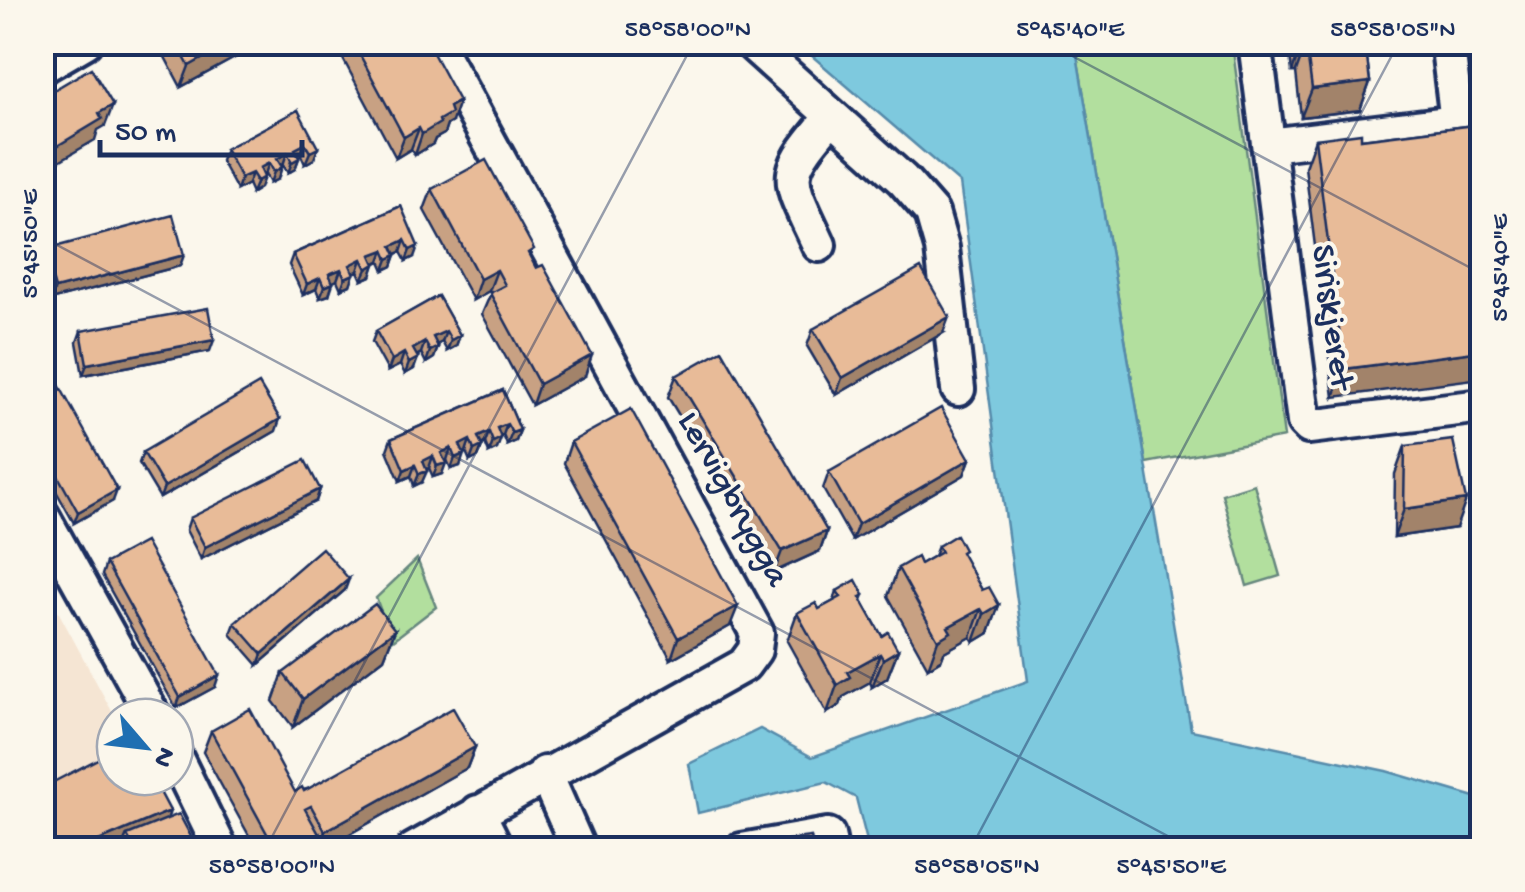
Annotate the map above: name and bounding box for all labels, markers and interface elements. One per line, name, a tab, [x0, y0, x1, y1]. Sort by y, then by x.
text: 58°58'00"N	[625, 17, 751, 46]
text: 5°45'40"E	[1016, 17, 1125, 46]
text: 58°58'05"N	[1330, 17, 1456, 46]
scale bar	[100, 95, 302, 157]
text: 50 m	[115, 117, 176, 152]
text: 5°45'50"E	[18, 188, 47, 299]
text: 5°45'40"E	[1488, 213, 1517, 322]
street label: Siriskjeret	[1300, 242, 1361, 394]
street label: Lervigbrygga	[666, 405, 797, 596]
north arrow	[95, 697, 195, 797]
text: N	[144, 741, 182, 772]
text: 58°58'00"N	[209, 854, 335, 883]
text: 58°58'05"N	[914, 854, 1040, 883]
text: 5°45'50"E	[1116, 854, 1227, 883]

